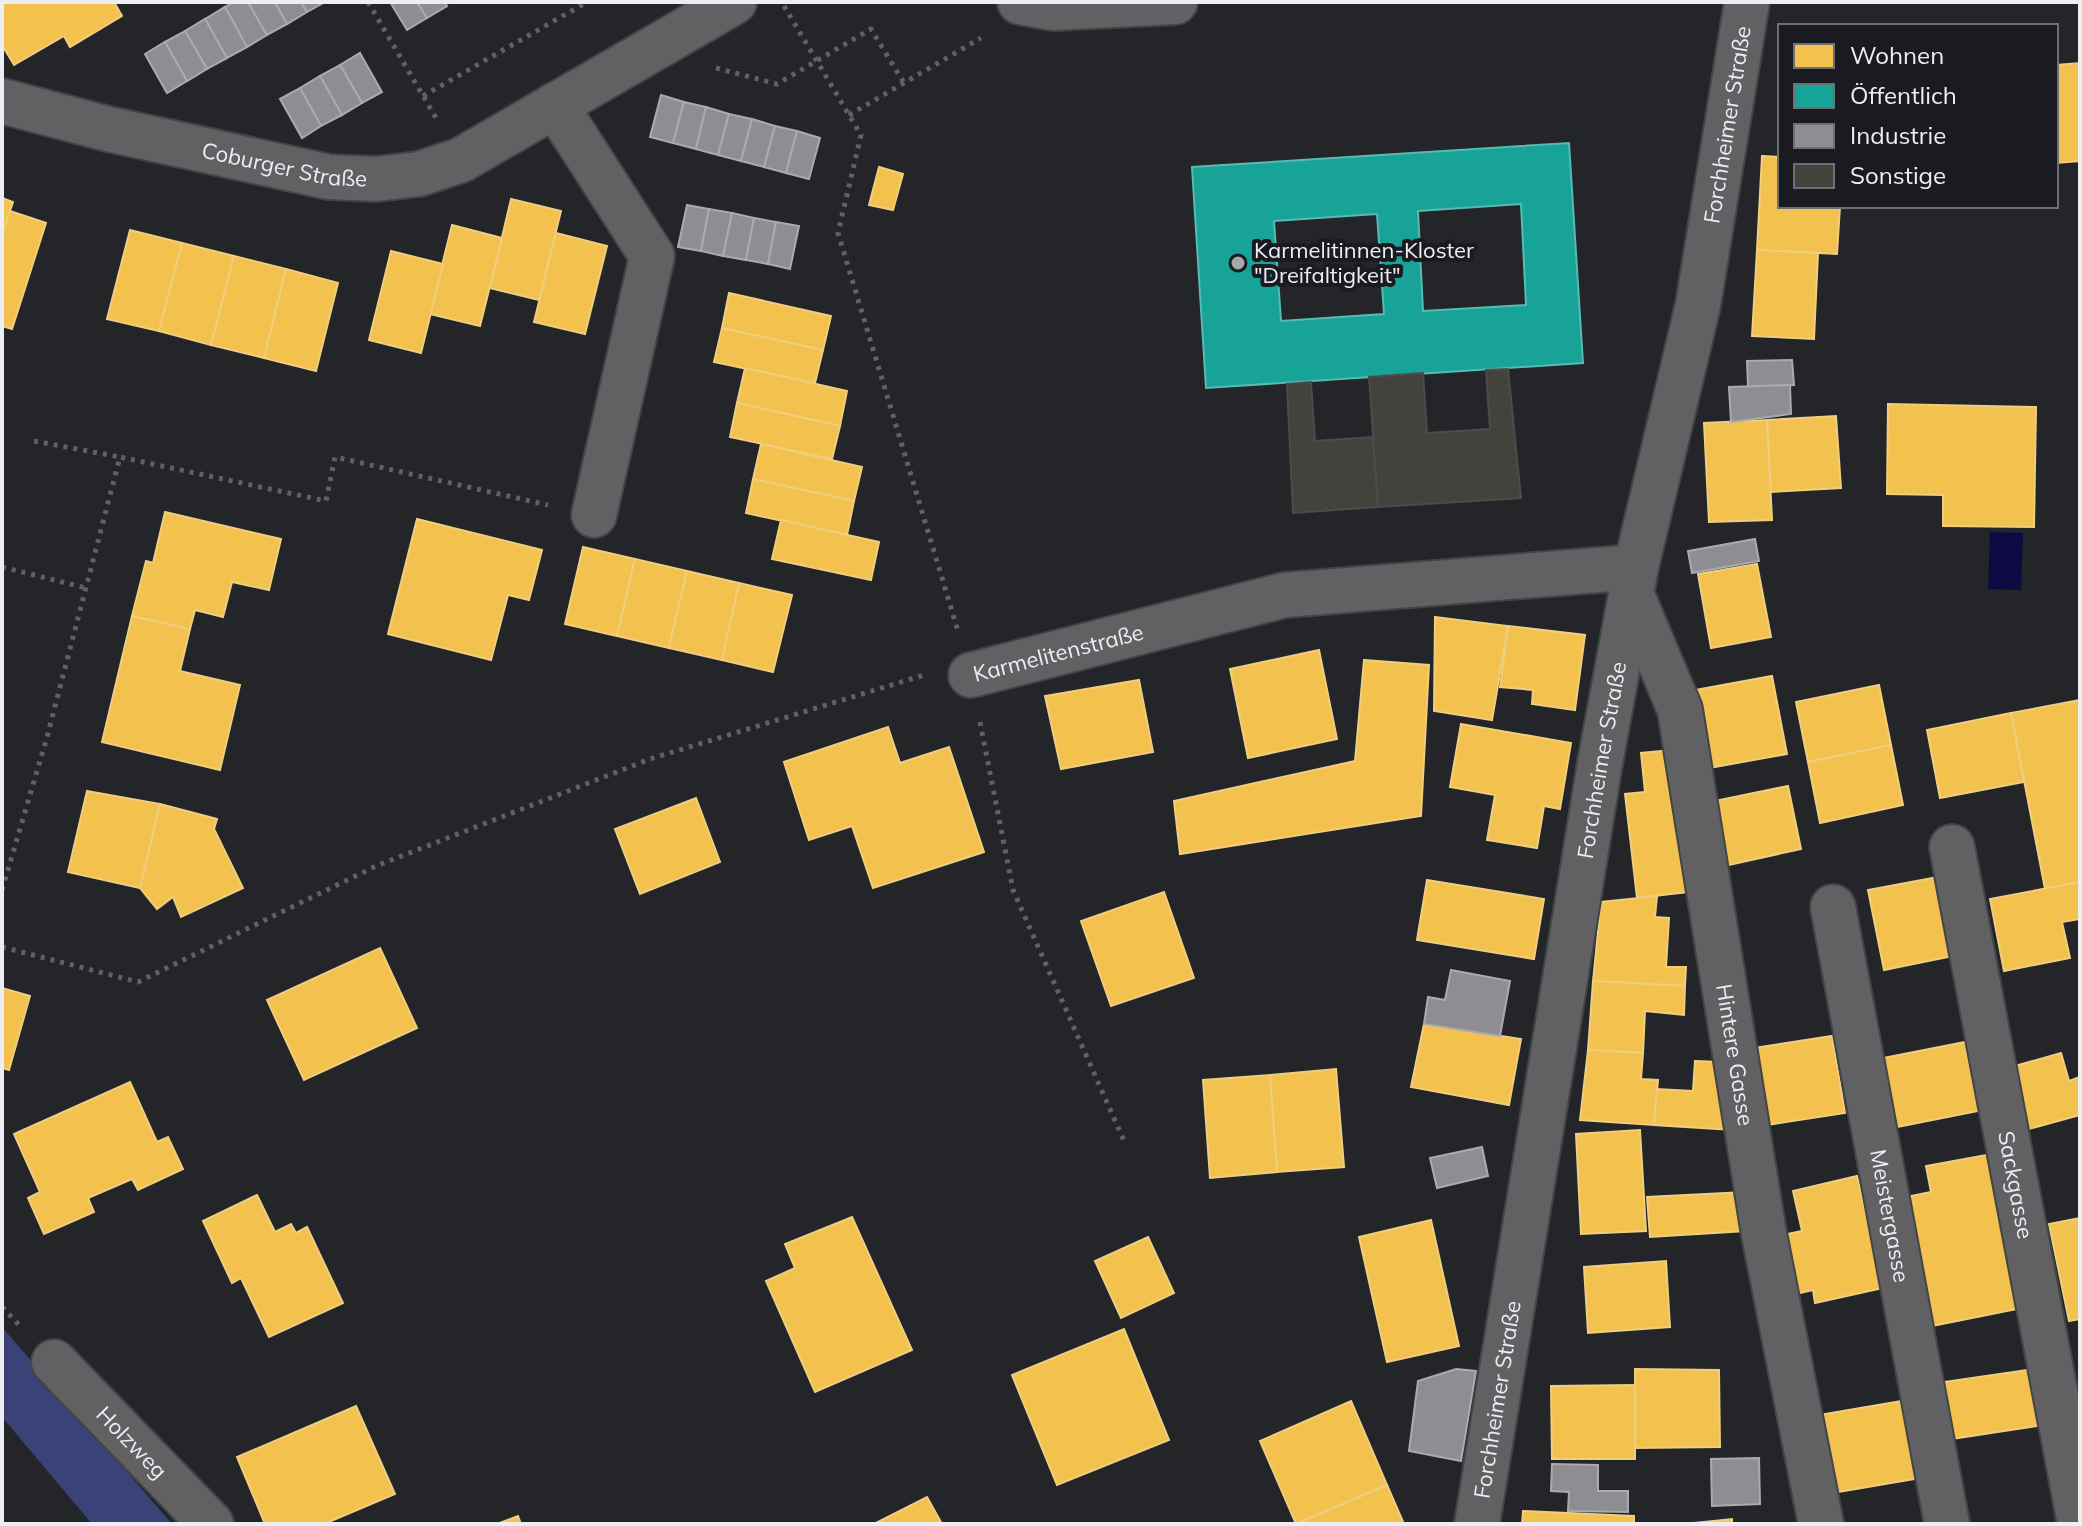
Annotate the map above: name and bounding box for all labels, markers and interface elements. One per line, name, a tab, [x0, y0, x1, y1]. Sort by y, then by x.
street label: Forchheimer Straße	[1697, 24, 1757, 226]
legend	[1778, 24, 2058, 208]
text: Wohnen	[1850, 40, 1944, 70]
text: Öffentlich	[1850, 80, 1957, 110]
text: Industrie	[1850, 120, 1946, 150]
street label: Coburger Straße	[199, 136, 368, 193]
text: Sonstige	[1850, 160, 1946, 190]
place label: Karmelitinnen-Kloster "Dreifaltigkeit"	[1254, 236, 1474, 289]
marker: Karmelitinnen-Kloster "Dreifaltigkeit"	[1229, 254, 1247, 272]
street label: Karmelitenstraße	[970, 618, 1146, 688]
street label: Forchheimer Straße	[1571, 659, 1632, 861]
street label: Hintere Gasse	[1710, 982, 1760, 1128]
street label: Sackgasse	[1992, 1129, 2040, 1241]
street label: Meistergasse	[1864, 1147, 1916, 1285]
street label: Forchheimer Straße	[1467, 1299, 1527, 1500]
street label: Holzweg	[91, 1400, 173, 1485]

